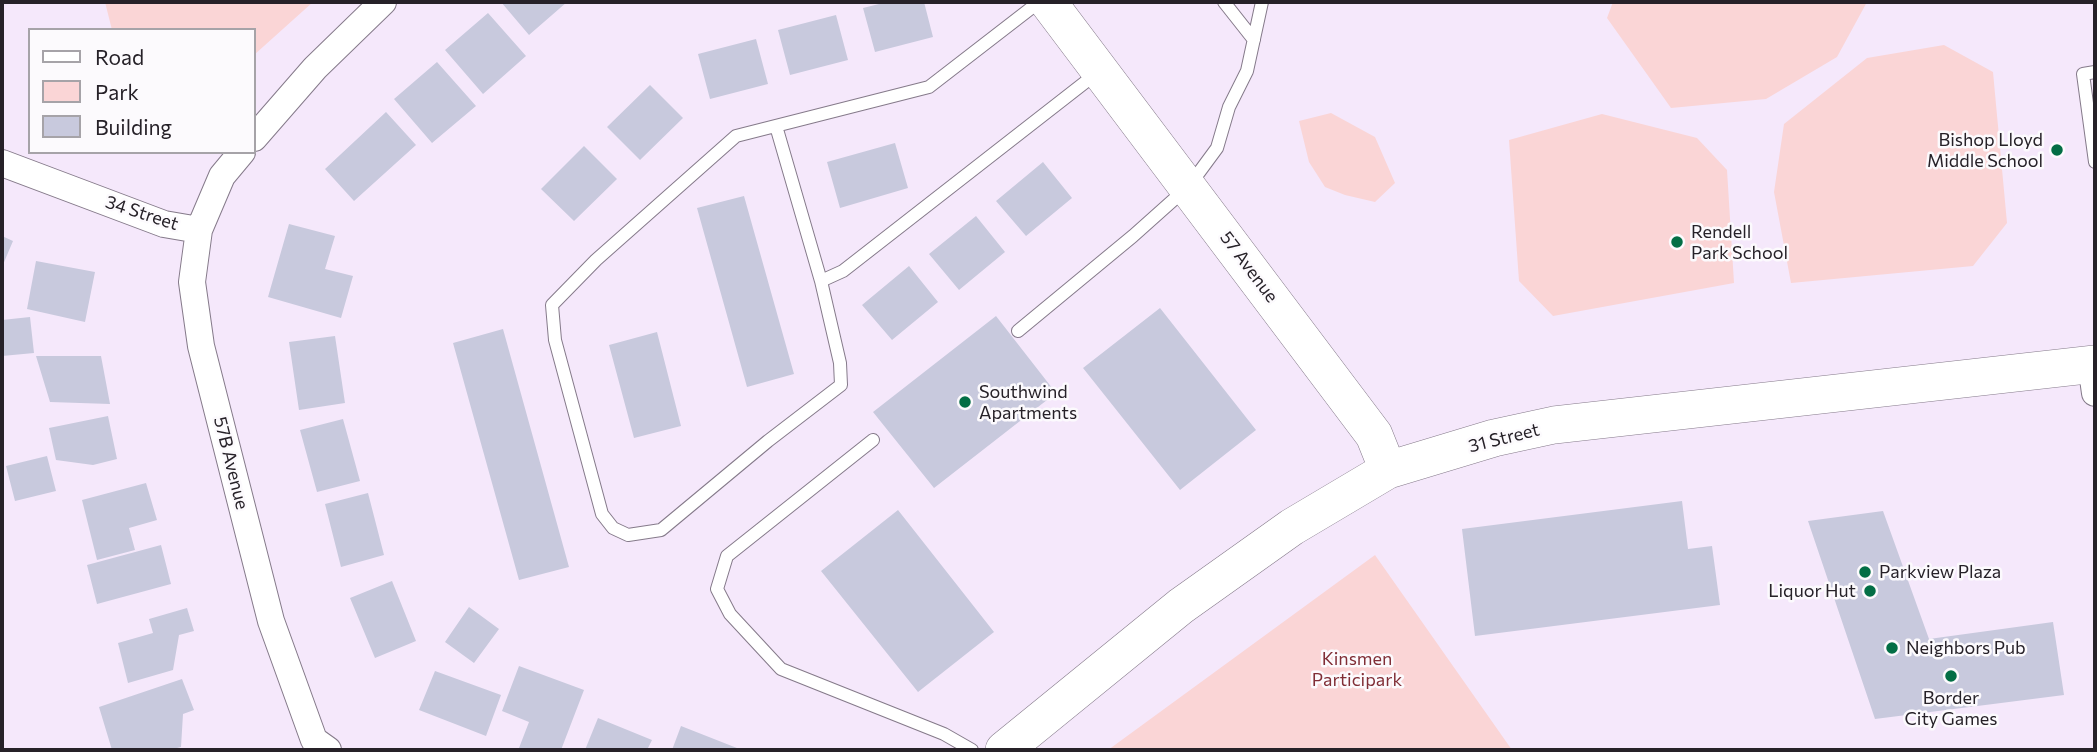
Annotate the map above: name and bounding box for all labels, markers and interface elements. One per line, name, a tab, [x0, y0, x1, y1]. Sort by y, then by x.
legend	[28, 28, 256, 154]
text: Road	[95, 44, 144, 69]
text: Park	[95, 79, 139, 104]
text: Building	[95, 114, 172, 139]
place label: Bishop Lloyd Middle School	[1927, 129, 2043, 172]
marker: Bishop Lloyd Middle School	[2049, 142, 2065, 158]
street label: 34 Street	[103, 191, 181, 235]
place label: Rendell Park School	[1691, 221, 1788, 264]
street label: 57 Avenue	[1215, 227, 1283, 307]
marker: Rendell Park School	[1669, 234, 1685, 250]
place label: Southwind Apartments	[979, 381, 1077, 424]
marker: Southwind Apartments	[957, 394, 973, 410]
street label: 57B Avenue	[209, 414, 253, 512]
street label: 31 Street	[1466, 419, 1542, 457]
place label: Parkview Plaza	[1879, 561, 2001, 583]
marker: Parkview Plaza	[1857, 564, 1873, 580]
place label: Liquor Hut	[1768, 580, 1856, 602]
marker: Liquor Hut	[1862, 583, 1878, 599]
place label: Neighbors Pub	[1906, 637, 2026, 659]
marker: Neighbors Pub	[1884, 640, 1900, 656]
park label: Kinsmen Participark	[1312, 648, 1402, 690]
marker: Border City Games	[1943, 668, 1959, 684]
place label: Border City Games	[1904, 687, 1998, 730]

